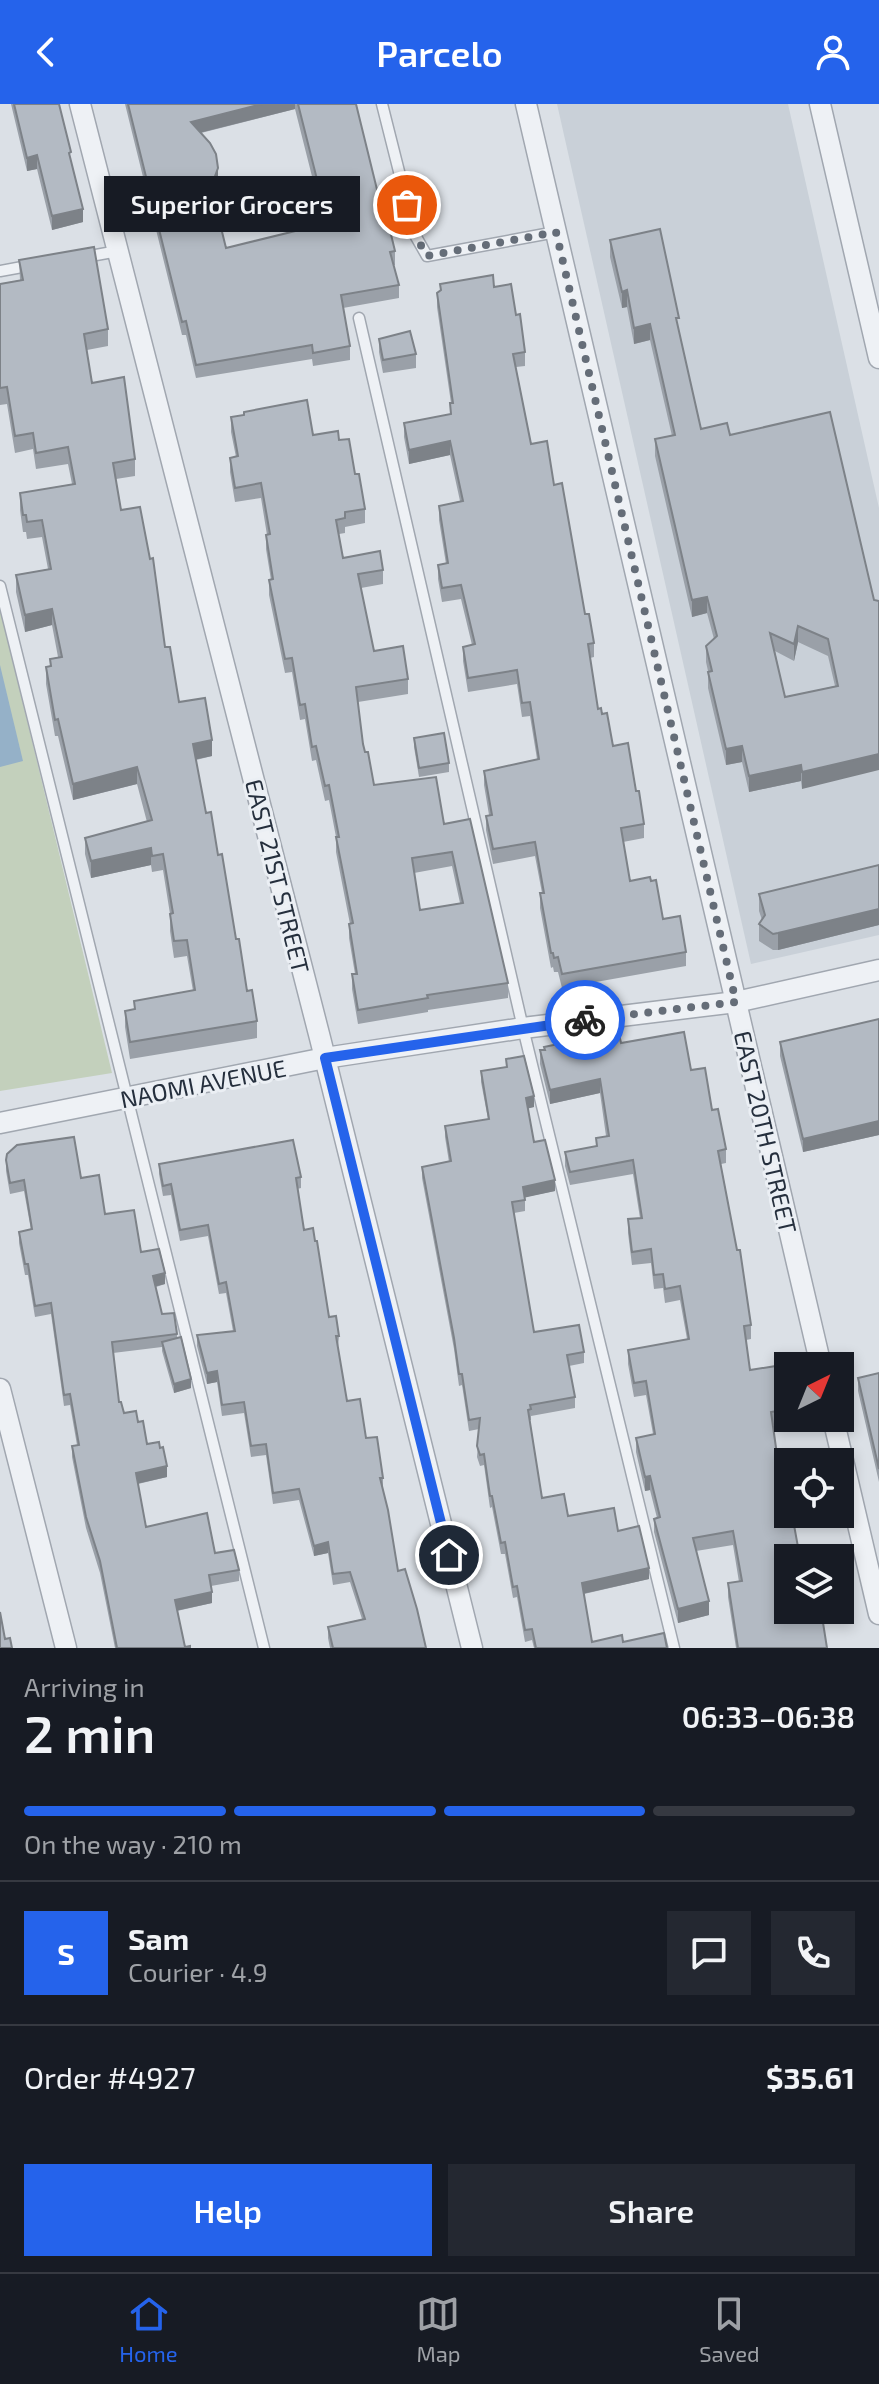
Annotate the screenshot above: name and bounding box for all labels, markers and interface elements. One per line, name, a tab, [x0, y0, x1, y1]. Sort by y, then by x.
icon: back	[24, 30, 68, 74]
icon: person	[811, 30, 855, 74]
text: Parcelo	[376, 31, 503, 74]
pin	[373, 171, 441, 239]
callout: Superior Grocers	[103, 177, 359, 233]
icon: bag	[385, 183, 429, 227]
text: Superior Grocers	[131, 188, 333, 219]
street label: EAST 21ST STREET	[240, 776, 316, 976]
courier	[545, 980, 625, 1060]
icon: bike	[563, 998, 607, 1042]
street label: EAST 20TH STREET	[729, 1028, 803, 1236]
street label: NAOMI AVENUE	[118, 1053, 288, 1113]
north arrow	[774, 1352, 854, 1432]
map controls	[774, 1352, 854, 1624]
button: locate	[774, 1448, 854, 1528]
pin	[415, 1521, 483, 1589]
icon: home	[427, 1533, 471, 1577]
button: layers	[774, 1544, 854, 1624]
text: Arriving in	[24, 1671, 145, 1702]
text: 06:33–06:38	[682, 1698, 855, 1734]
text: 2 min	[24, 1701, 155, 1763]
text: On the way · 210 m	[24, 1828, 242, 1859]
button: chat	[667, 1911, 751, 1995]
button: phone	[771, 1911, 855, 1995]
text: Sam	[128, 1920, 189, 1956]
text: S	[57, 1935, 75, 1971]
text: Courier · 4.9	[128, 1956, 268, 1987]
text: Order #4927	[24, 2059, 196, 2095]
text: $35.61	[766, 2059, 855, 2095]
button: Help	[24, 2164, 432, 2256]
button: Share	[448, 2164, 855, 2256]
tab: Home	[119, 2292, 178, 2366]
tab: Map	[416, 2292, 461, 2366]
tab: Saved	[699, 2292, 760, 2366]

